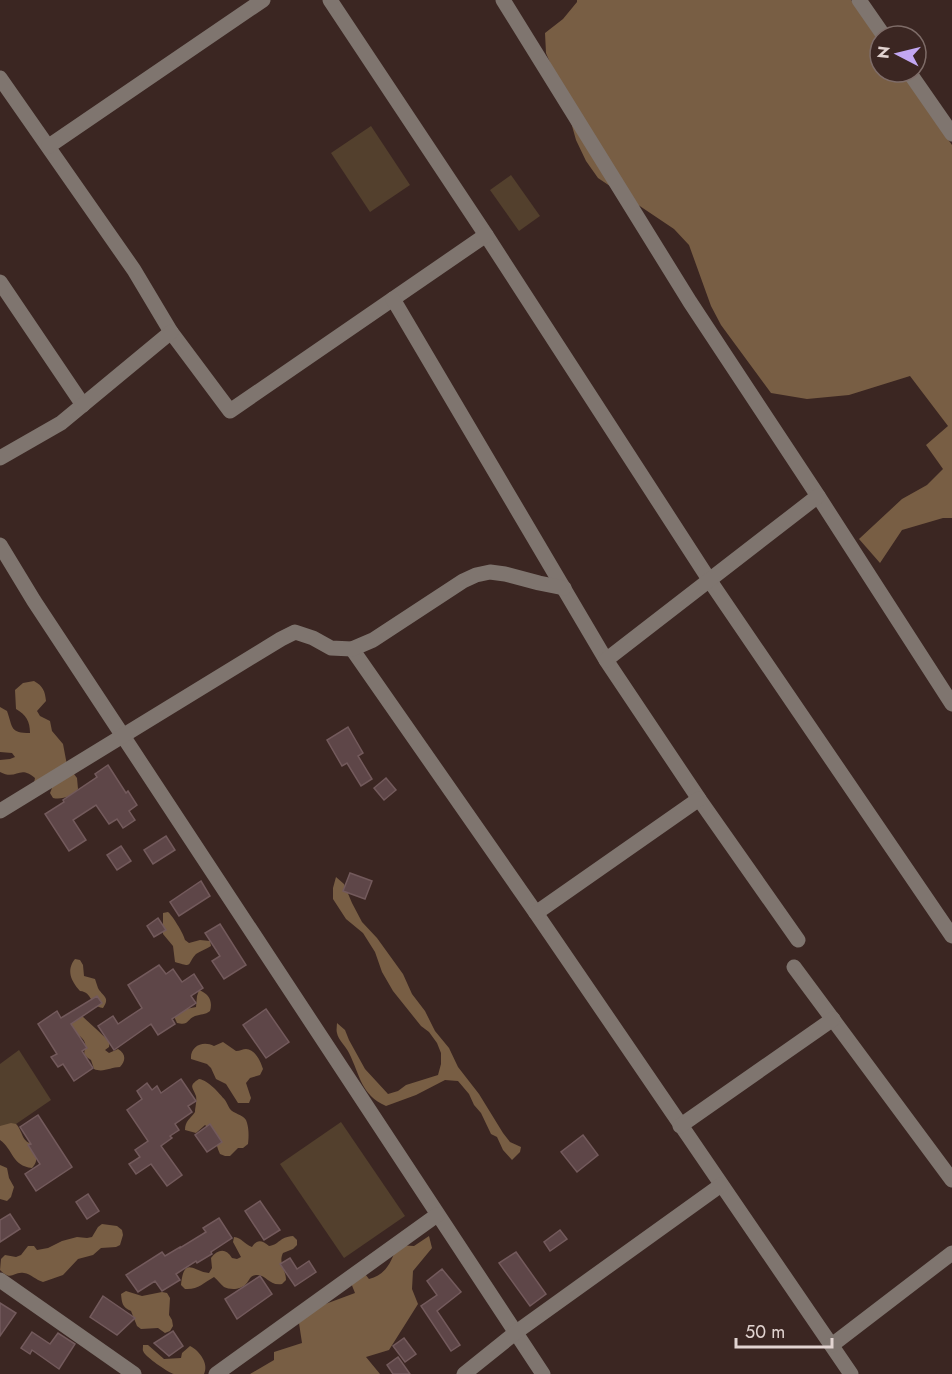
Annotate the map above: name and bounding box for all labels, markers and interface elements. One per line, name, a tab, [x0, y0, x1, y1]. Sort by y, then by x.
north arrow	[868, 24, 928, 84]
text: N	[871, 45, 896, 60]
scale bar	[736, 1311, 832, 1349]
text: 50 m	[745, 1319, 785, 1345]

